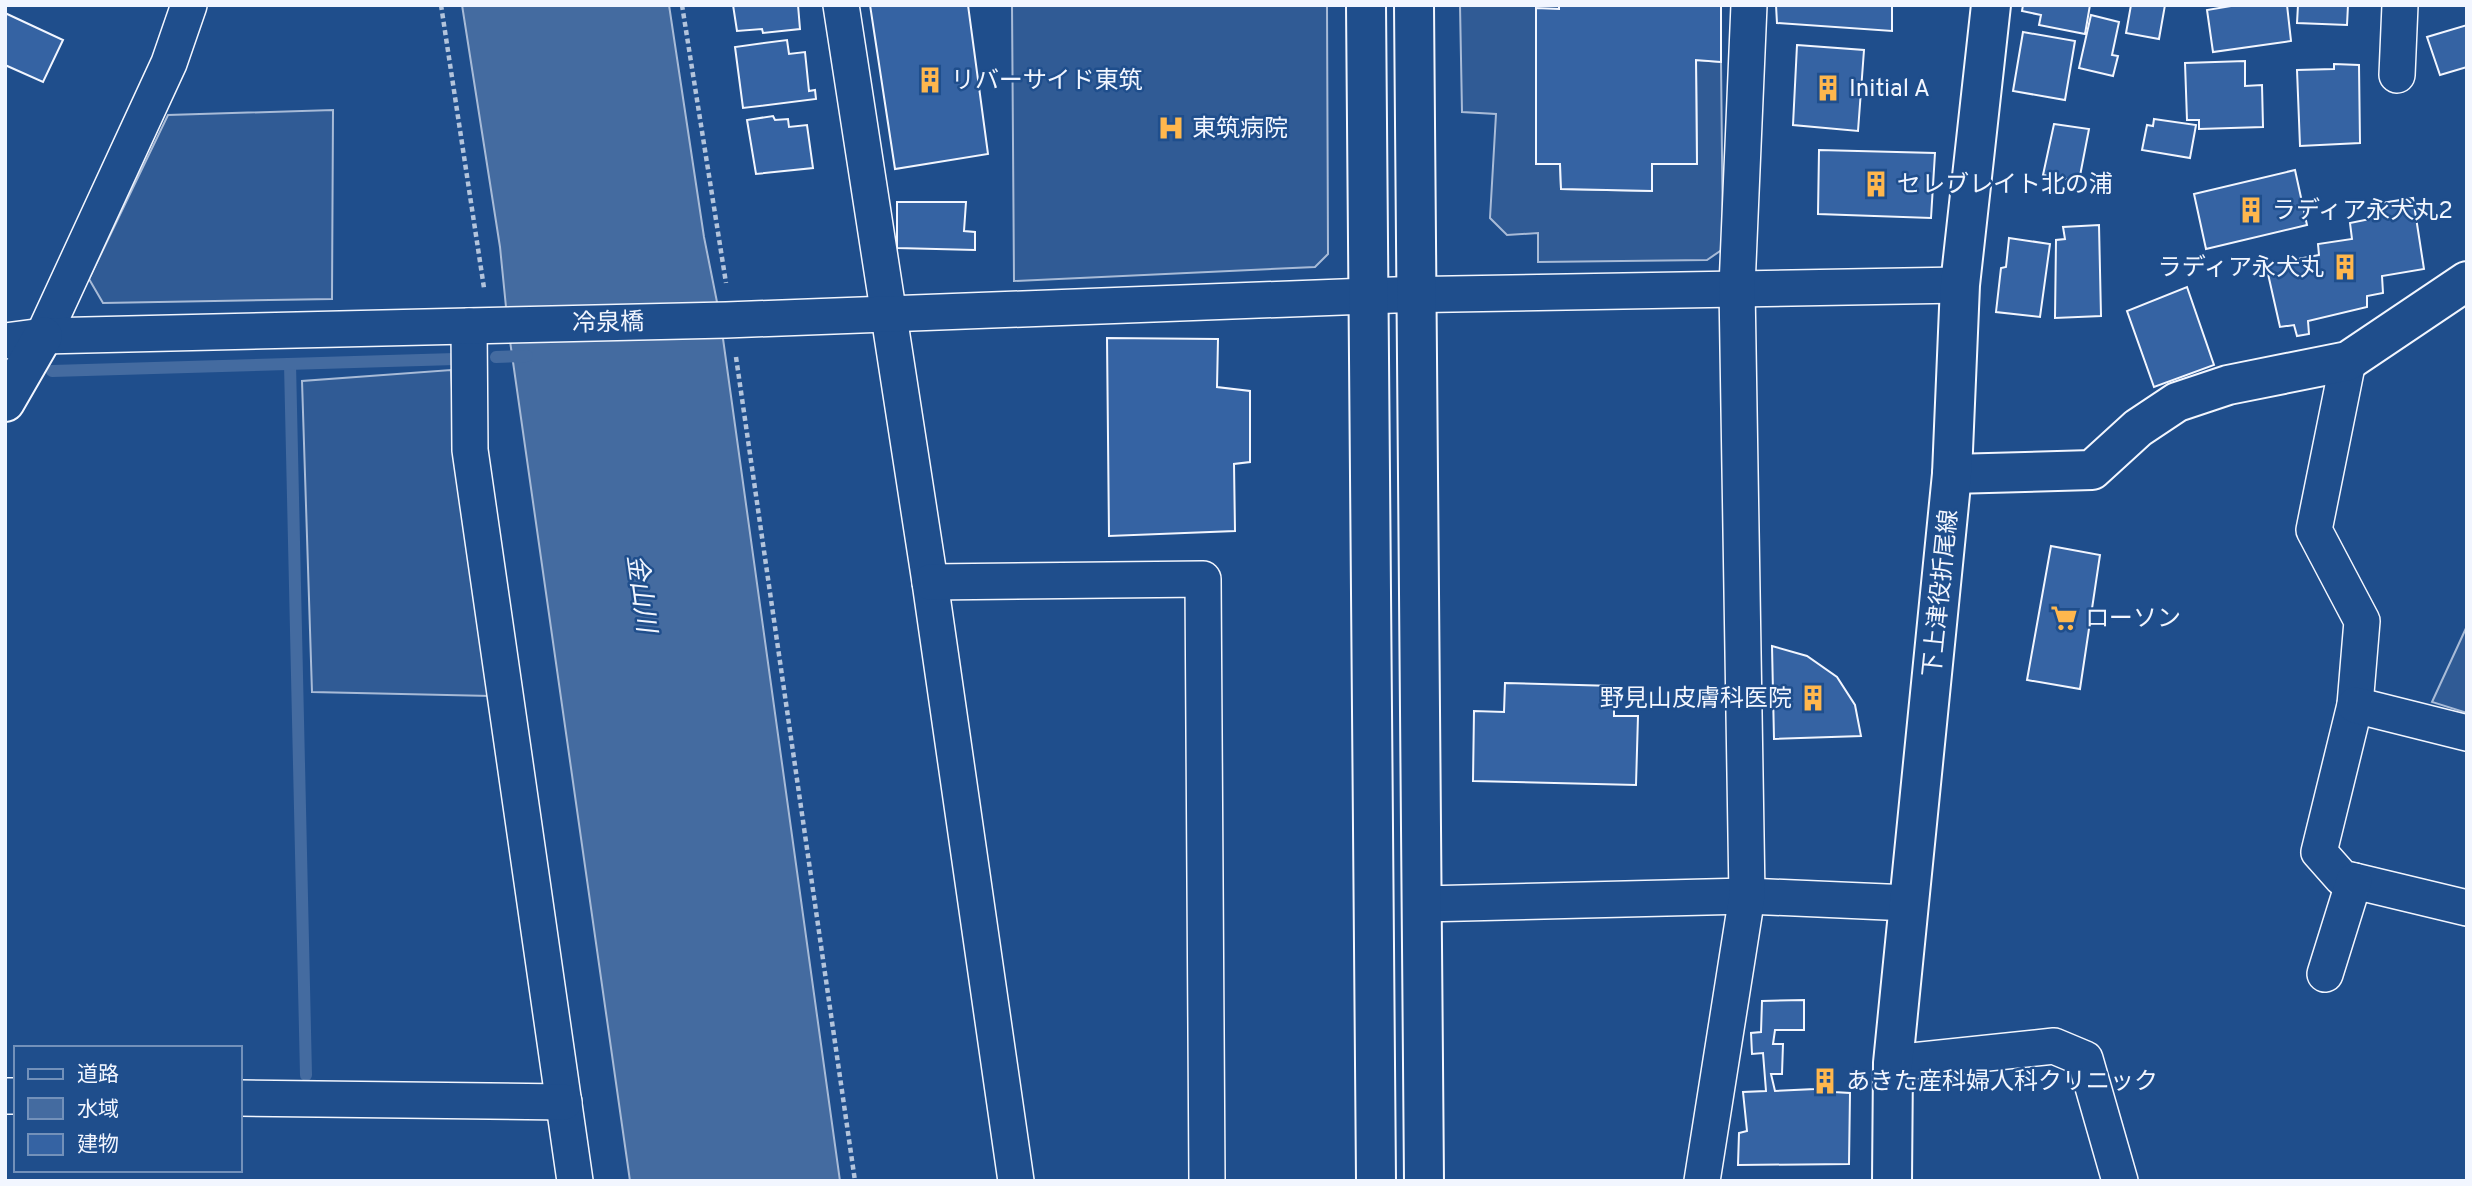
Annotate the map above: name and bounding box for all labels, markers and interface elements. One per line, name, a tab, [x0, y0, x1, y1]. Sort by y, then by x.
building icon: リバーサイド東筑	[915, 65, 945, 95]
place label: リバーサイド東筑	[951, 67, 1143, 97]
building icon: Initial A	[1813, 73, 1843, 103]
place label: Initial A	[1849, 75, 1930, 105]
hospital icon: 東筑病院	[1156, 113, 1186, 143]
place label: 東筑病院	[1192, 115, 1288, 145]
building icon: セレブレイト北の浦	[1861, 169, 1891, 199]
place label: セレブレイト北の浦	[1897, 171, 2113, 201]
building icon: ラディア永犬丸2	[2236, 195, 2266, 225]
place label: ラディア永犬丸2	[2272, 197, 2453, 227]
building icon: ラディア永犬丸	[2330, 252, 2360, 282]
place label: ラディア永犬丸	[2158, 254, 2324, 284]
street label: 冷泉橋	[572, 308, 644, 340]
street label: 下上津役折尾線	[1918, 508, 1966, 678]
water label: 金山川	[618, 552, 662, 637]
supermarket icon: ローソン	[2049, 603, 2079, 633]
place label: ローソン	[2085, 605, 2181, 635]
building icon: 野見山皮膚科医院	[1798, 683, 1828, 713]
place label: 野見山皮膚科医院	[1600, 685, 1792, 715]
legend	[14, 1046, 242, 1172]
text: 道路	[77, 1062, 119, 1089]
building icon: あきた産科婦人科クリニック	[1810, 1066, 1840, 1096]
place label: あきた産科婦人科クリニック	[1846, 1068, 2158, 1098]
text: 水域	[77, 1097, 119, 1124]
text: 建物	[77, 1132, 119, 1159]

